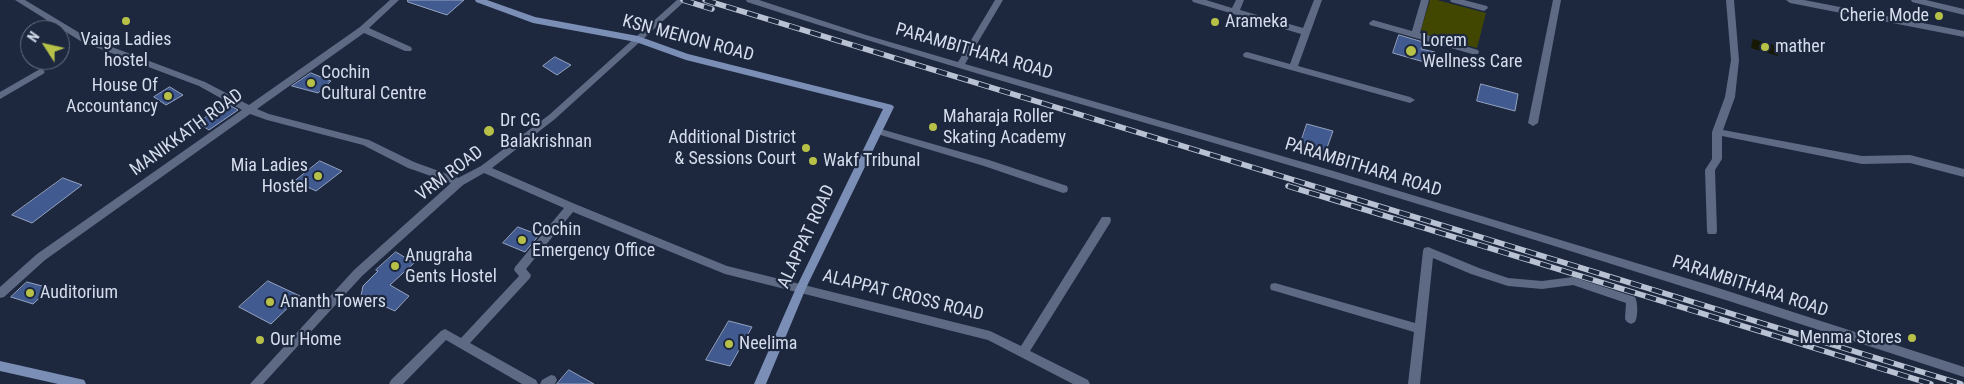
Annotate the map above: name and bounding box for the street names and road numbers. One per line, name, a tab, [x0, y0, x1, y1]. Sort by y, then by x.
street label: KSN MENON ROAD	[620, 11, 756, 67]
street label: PARAMBITHARA ROAD	[893, 19, 1055, 85]
street label: MANIKKATH ROAD	[126, 85, 248, 181]
street label: PARAMBITHARA ROAD	[1282, 134, 1444, 202]
street label: VRM ROAD	[412, 142, 488, 206]
street label: ALAPPAT ROAD	[774, 182, 840, 292]
street label: PARAMBITHARA ROAD	[1669, 252, 1831, 322]
street label: ALAPPAT CROSS ROAD	[820, 266, 986, 326]

